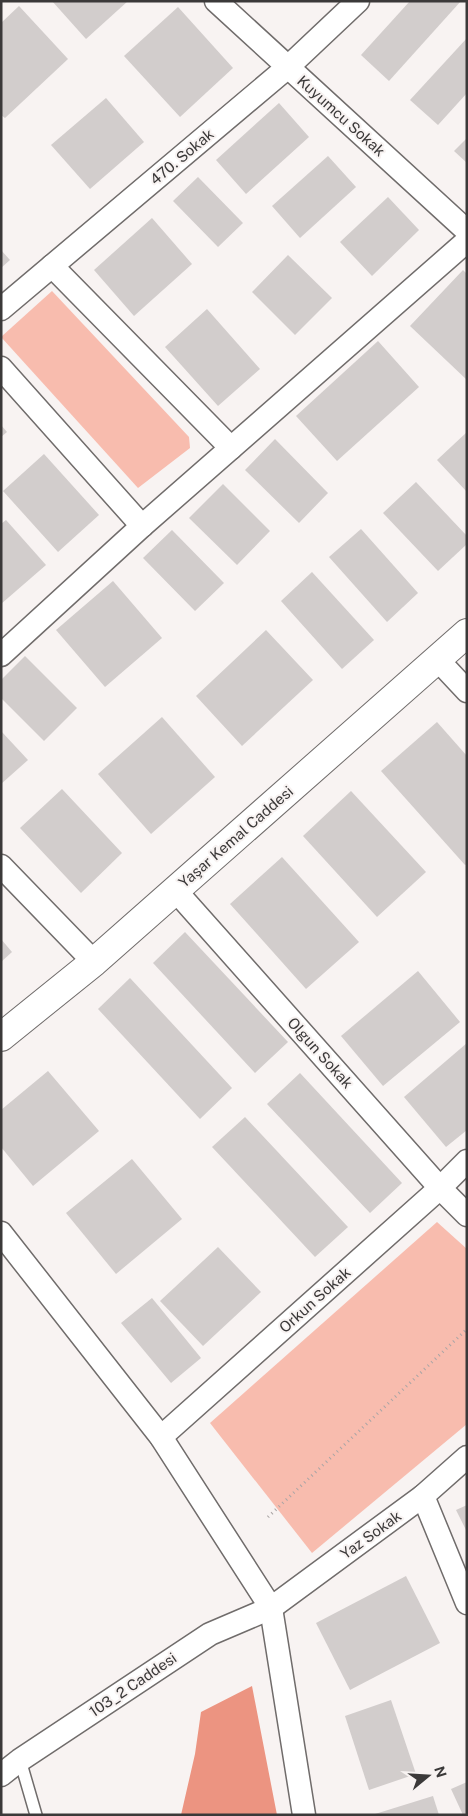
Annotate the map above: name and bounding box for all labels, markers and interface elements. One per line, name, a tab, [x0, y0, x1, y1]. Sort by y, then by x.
street label: Kuyumcu Sokak	[294, 72, 389, 160]
street label: 470. Sokak	[146, 125, 217, 188]
street label: Yaşar Kemal Caddesi	[175, 782, 296, 891]
street label: Olgun Sokak	[284, 1014, 357, 1092]
street label: Orkun Sokak	[276, 1263, 354, 1336]
street label: Yaz Sokak	[337, 1507, 404, 1562]
street label: 103_2 Caddesi	[86, 1649, 180, 1720]
north arrow	[403, 1751, 453, 1801]
text: N	[431, 1764, 450, 1780]

